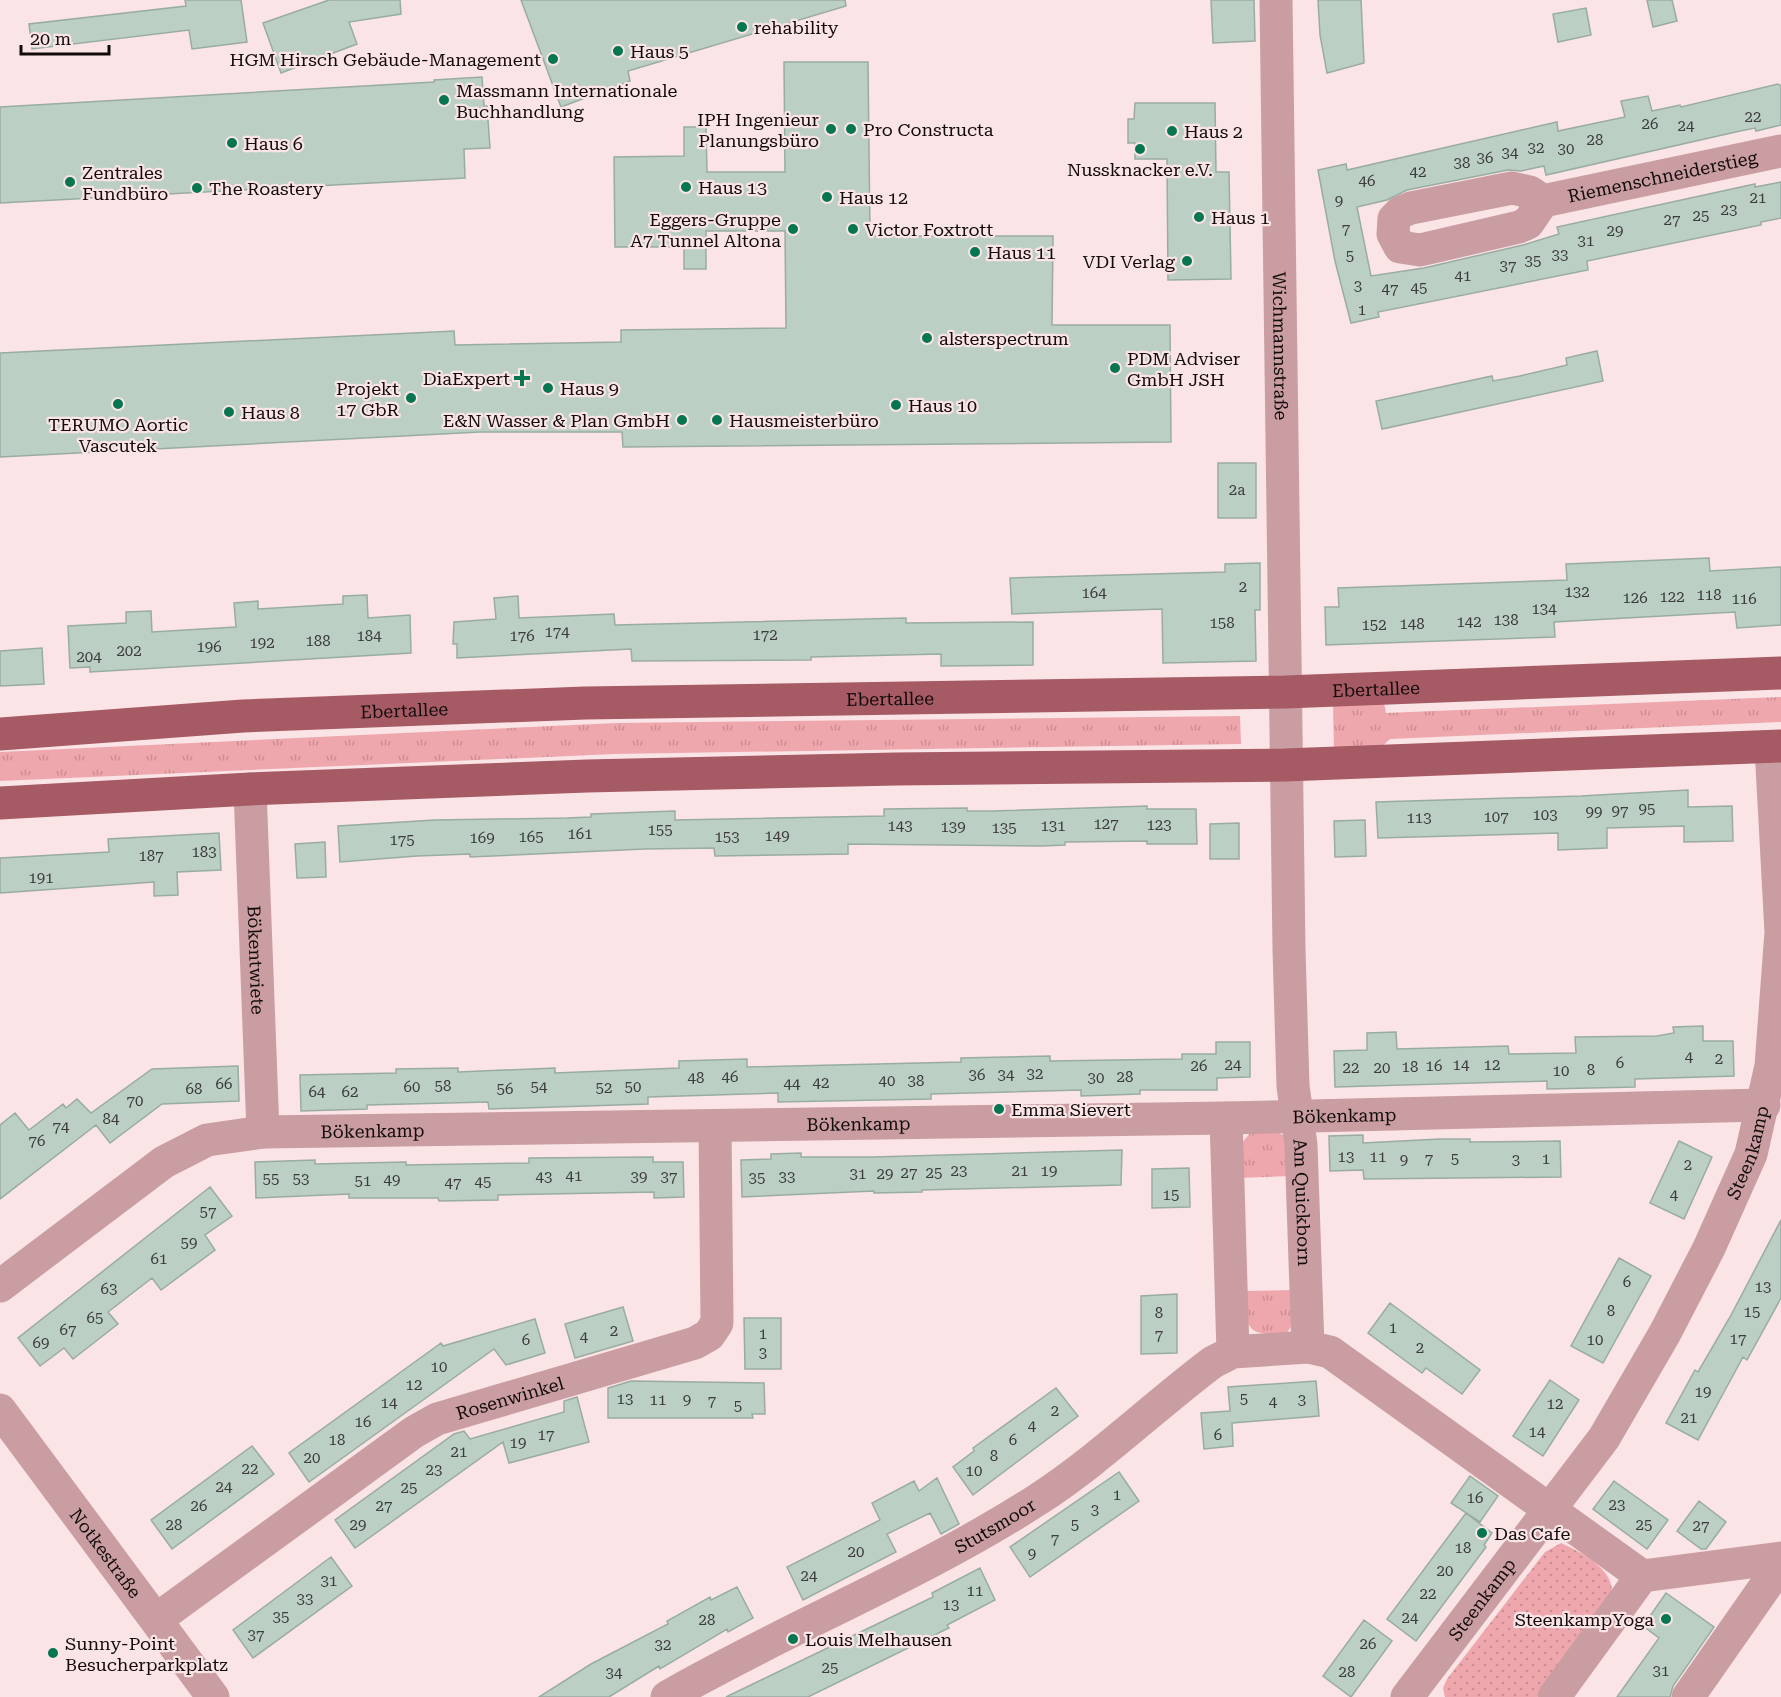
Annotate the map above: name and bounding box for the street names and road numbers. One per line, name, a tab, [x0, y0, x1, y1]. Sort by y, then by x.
street label: Riemenschneiderstieg	[1566, 146, 1760, 206]
street label: Wichmannstraße	[1269, 272, 1292, 420]
street label: Ebertallee	[1332, 676, 1420, 701]
street label: Ebertallee	[846, 687, 934, 709]
street label: Ebertallee	[360, 698, 449, 722]
street label: Bökentwiete	[244, 905, 269, 1015]
street label: Bökenkamp	[1292, 1103, 1397, 1127]
street label: Steenkamp	[1722, 1104, 1772, 1202]
street label: Bökenkamp	[806, 1112, 911, 1135]
street label: Bökenkamp	[320, 1119, 425, 1142]
street label: Am Quickborn	[1290, 1137, 1316, 1267]
street label: Rosenwinkel	[453, 1372, 566, 1423]
street label: Stutsmoor	[951, 1493, 1039, 1557]
street label: Notkestraße	[66, 1504, 146, 1602]
street label: Steenkamp	[1444, 1554, 1519, 1644]

